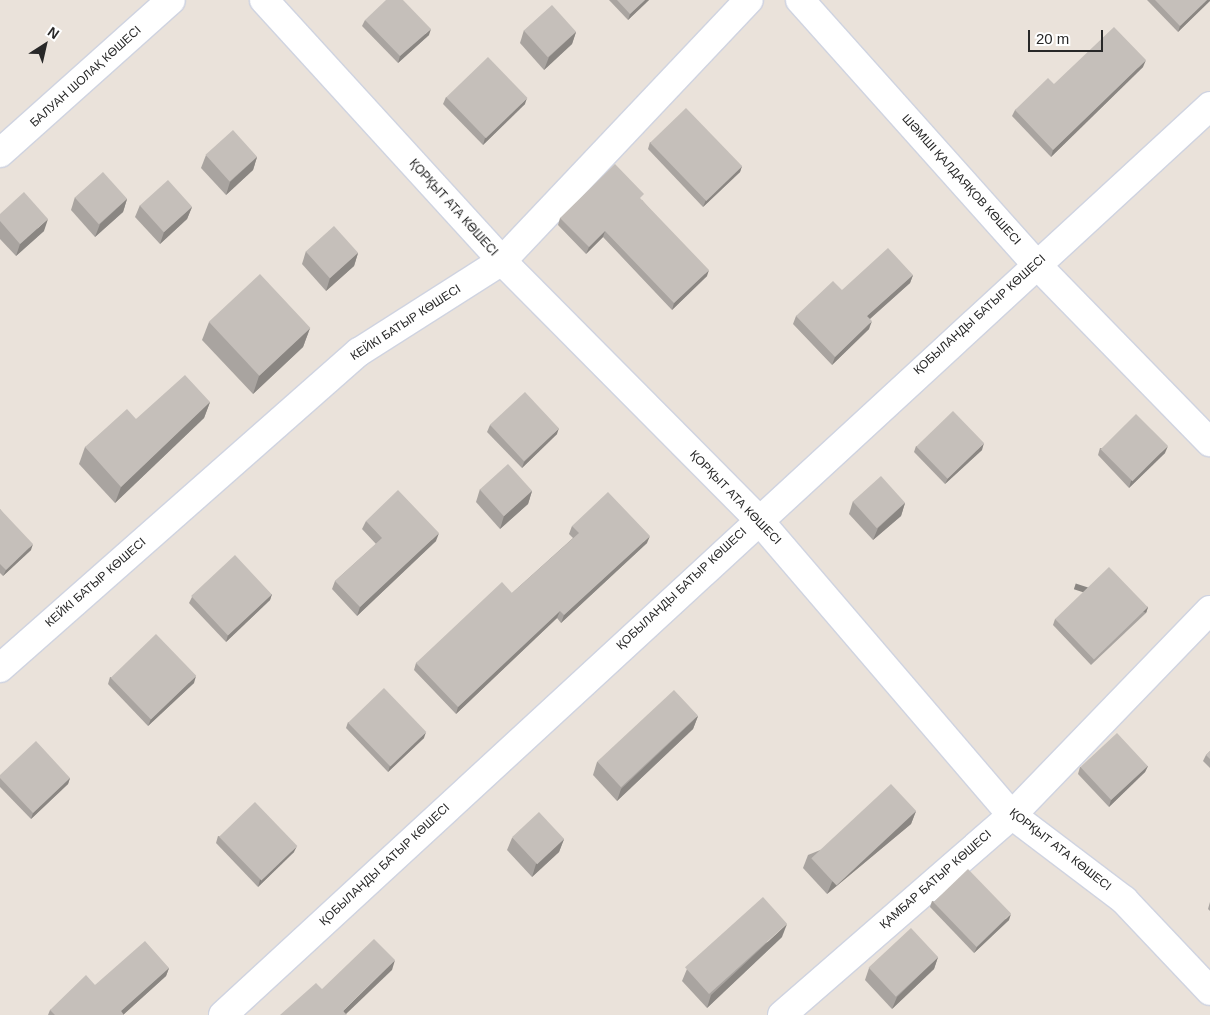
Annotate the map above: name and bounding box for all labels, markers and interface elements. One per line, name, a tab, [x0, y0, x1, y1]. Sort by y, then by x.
north arrow	[20, 20, 70, 70]
scale bar	[1030, 20, 1105, 52]
street label: БАЛУАН ШОЛАҚ КӨШЕСІ	[28, 23, 144, 131]
text: N	[45, 23, 62, 42]
text: 20 m	[1036, 30, 1069, 47]
street label: ШӘМШІ ҚАЛДАЯҚОВ КӨШЕСІ	[899, 112, 1023, 248]
street label: ҚОРҚЫТ АТА КӨШЕСІ	[406, 157, 500, 259]
street label: ҚОБЫЛАНДЫ БАТЫР КӨШЕСІ	[911, 252, 1049, 378]
street label: КЕЙКІ БАТЫР КӨШЕСІ	[348, 282, 464, 364]
street label: ҚОРҚЫТ АТА КӨШЕСІ	[686, 448, 784, 548]
street label: ҚОБЫЛАНДЫ БАТЫР КӨШЕСІ	[614, 525, 750, 653]
street label: КЕЙКІ БАТЫР КӨШЕСІ	[43, 535, 149, 631]
street label: ҚОБЫЛАНДЫ БАТЫР КӨШЕСІ	[317, 801, 453, 929]
street label: ҚОРҚЫТ АТА КӨШЕСІ	[1006, 806, 1114, 894]
street label: ҚАМБАР БАТЫР КӨШЕСІ	[877, 828, 995, 932]

